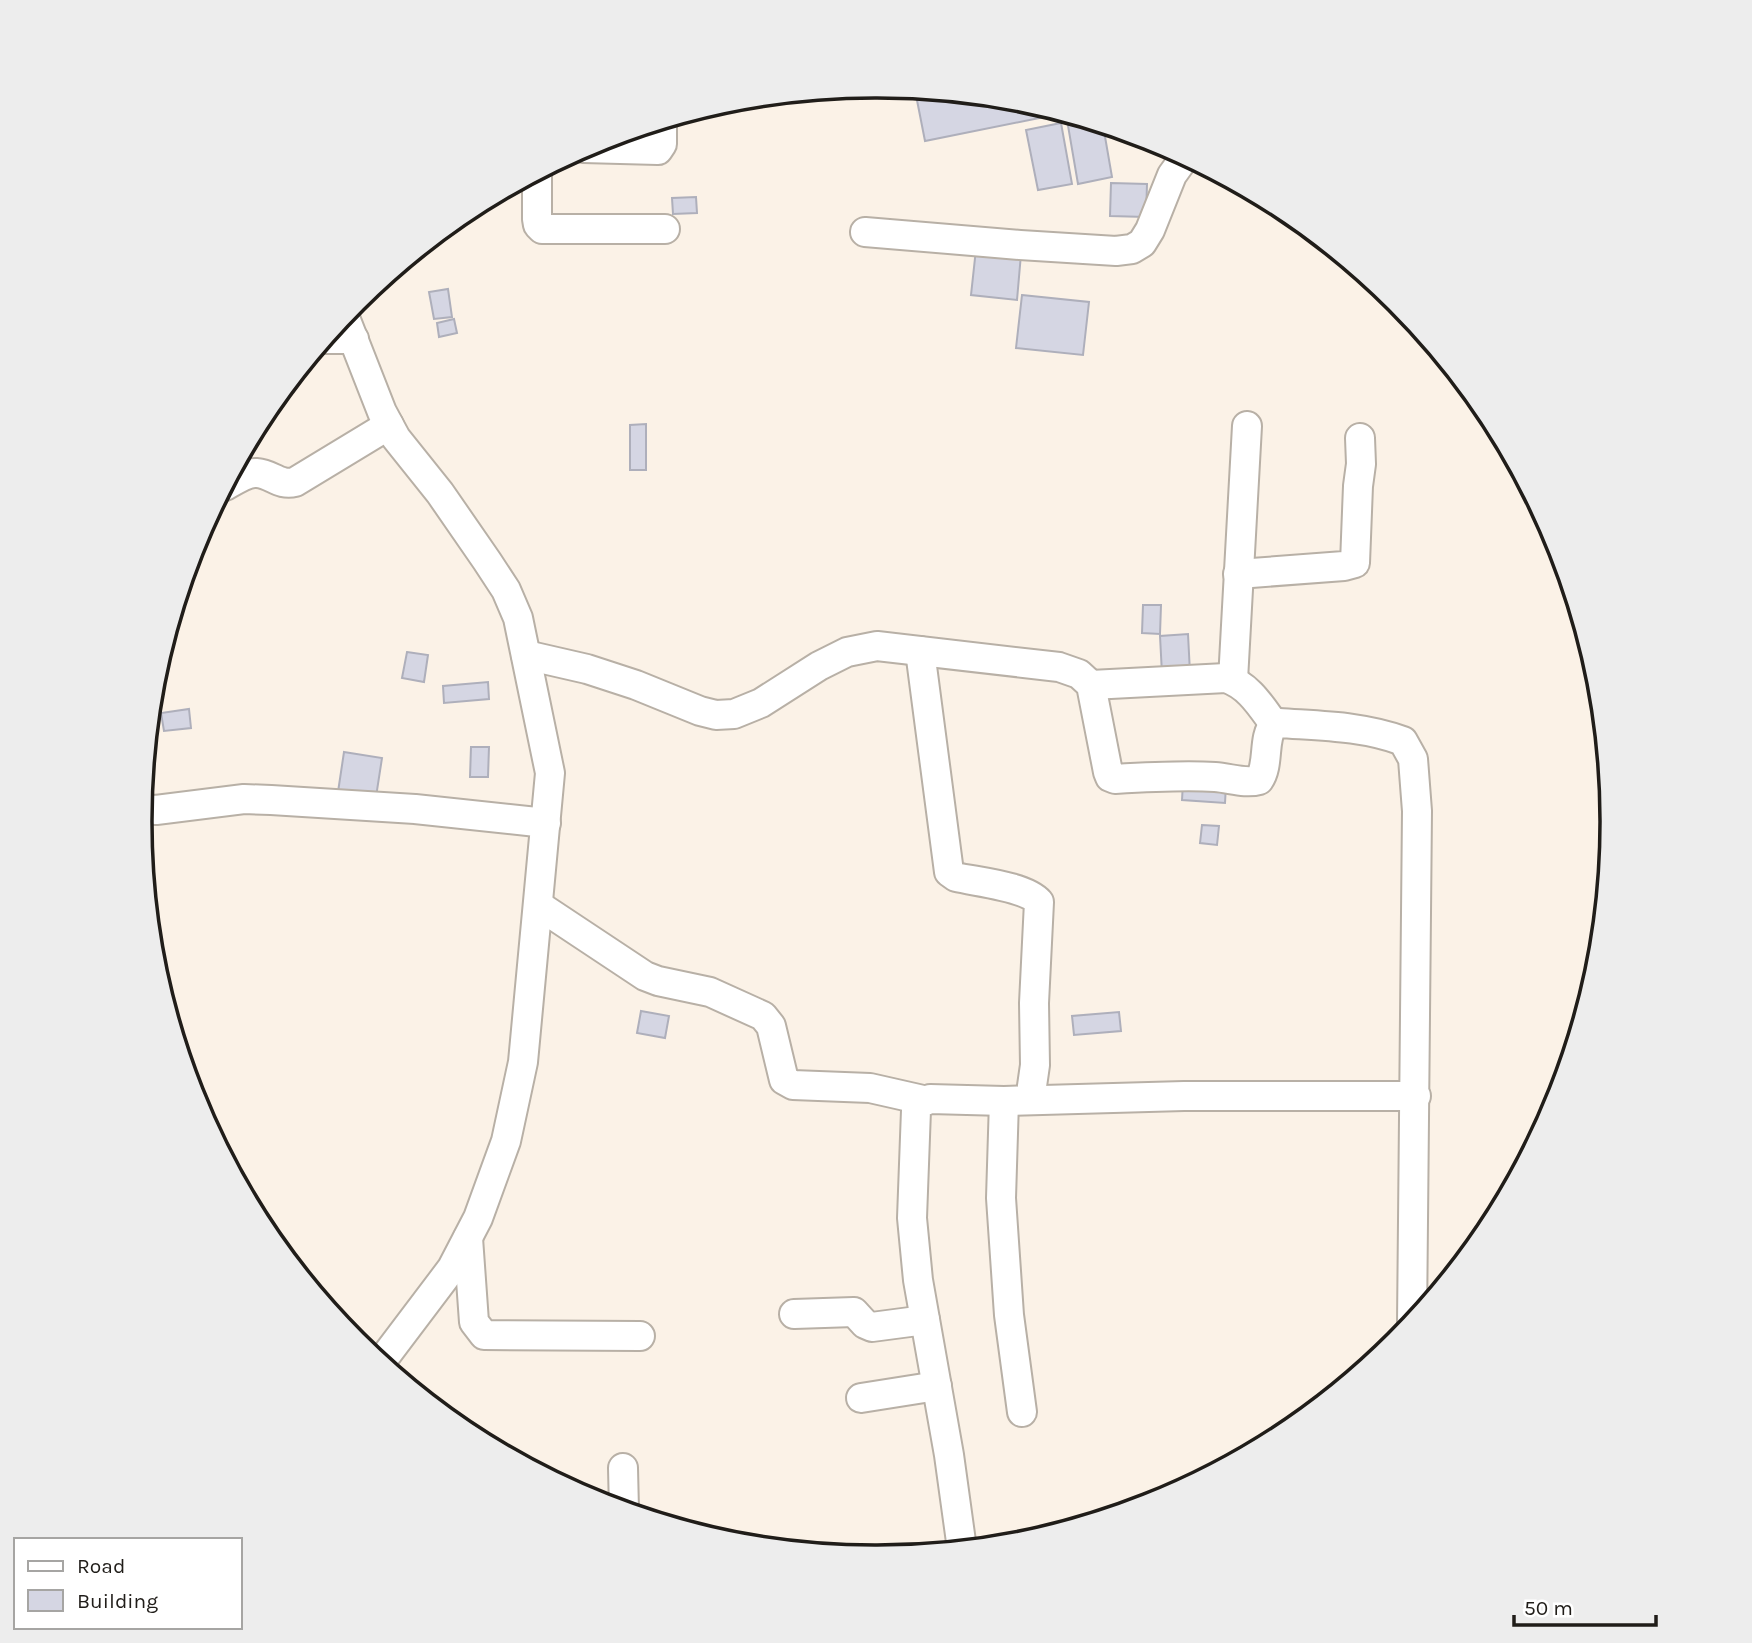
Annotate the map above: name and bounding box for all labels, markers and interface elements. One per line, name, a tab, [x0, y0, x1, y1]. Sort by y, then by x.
legend	[14, 1538, 242, 1629]
text: Road	[77, 1554, 125, 1578]
scale bar	[1514, 1584, 1656, 1628]
text: Building	[77, 1589, 158, 1613]
text: 50 m	[1524, 1596, 1573, 1620]

